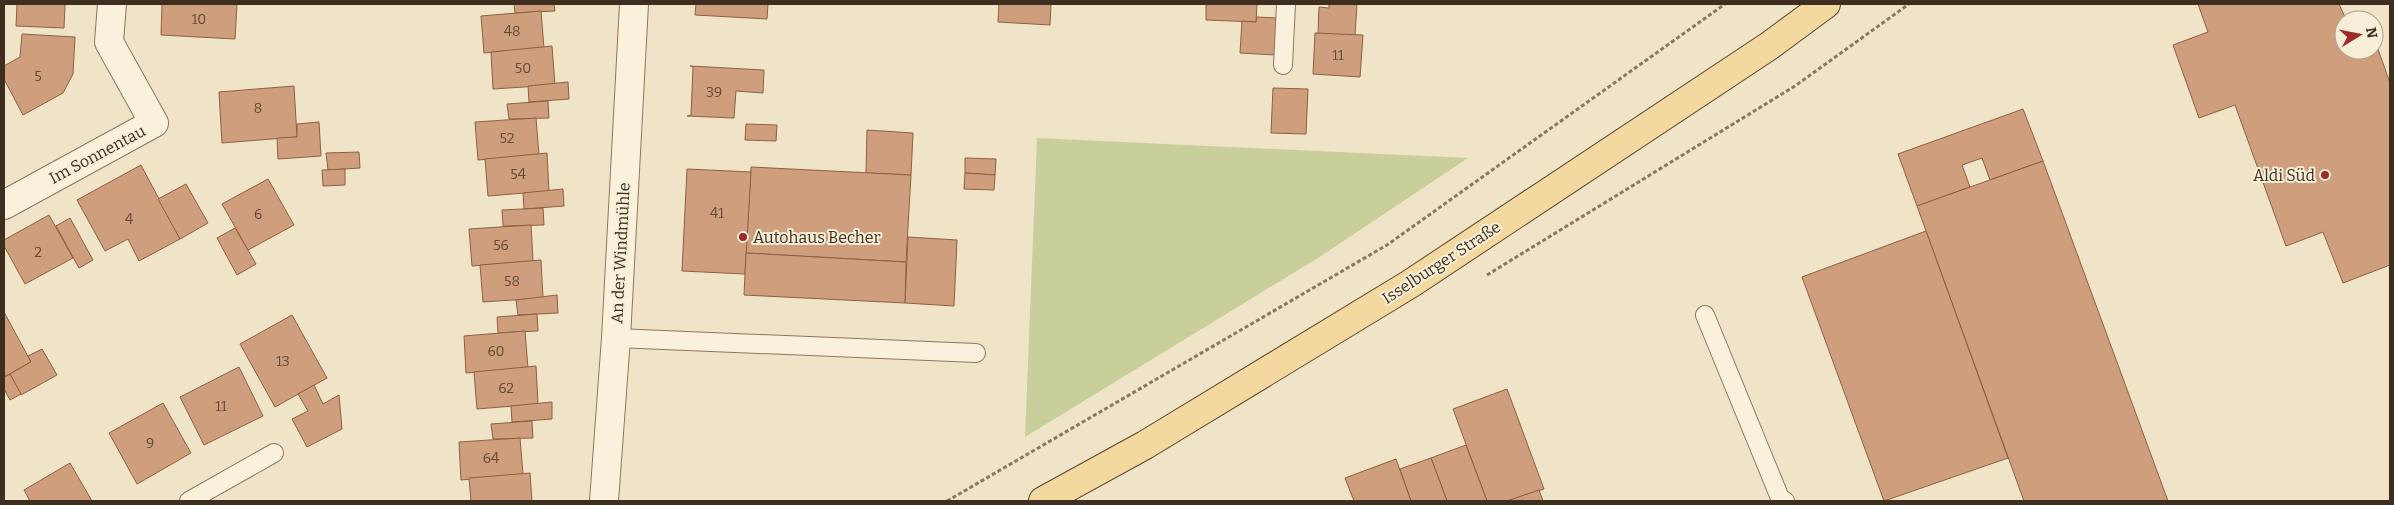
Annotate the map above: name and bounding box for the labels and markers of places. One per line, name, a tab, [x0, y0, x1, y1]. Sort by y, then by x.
place label: Aldi Süd	[2253, 166, 2316, 185]
marker: Aldi Süd	[2319, 169, 2331, 181]
place label: Autohaus Becher	[753, 228, 881, 247]
marker: Autohaus Becher	[737, 231, 749, 243]

